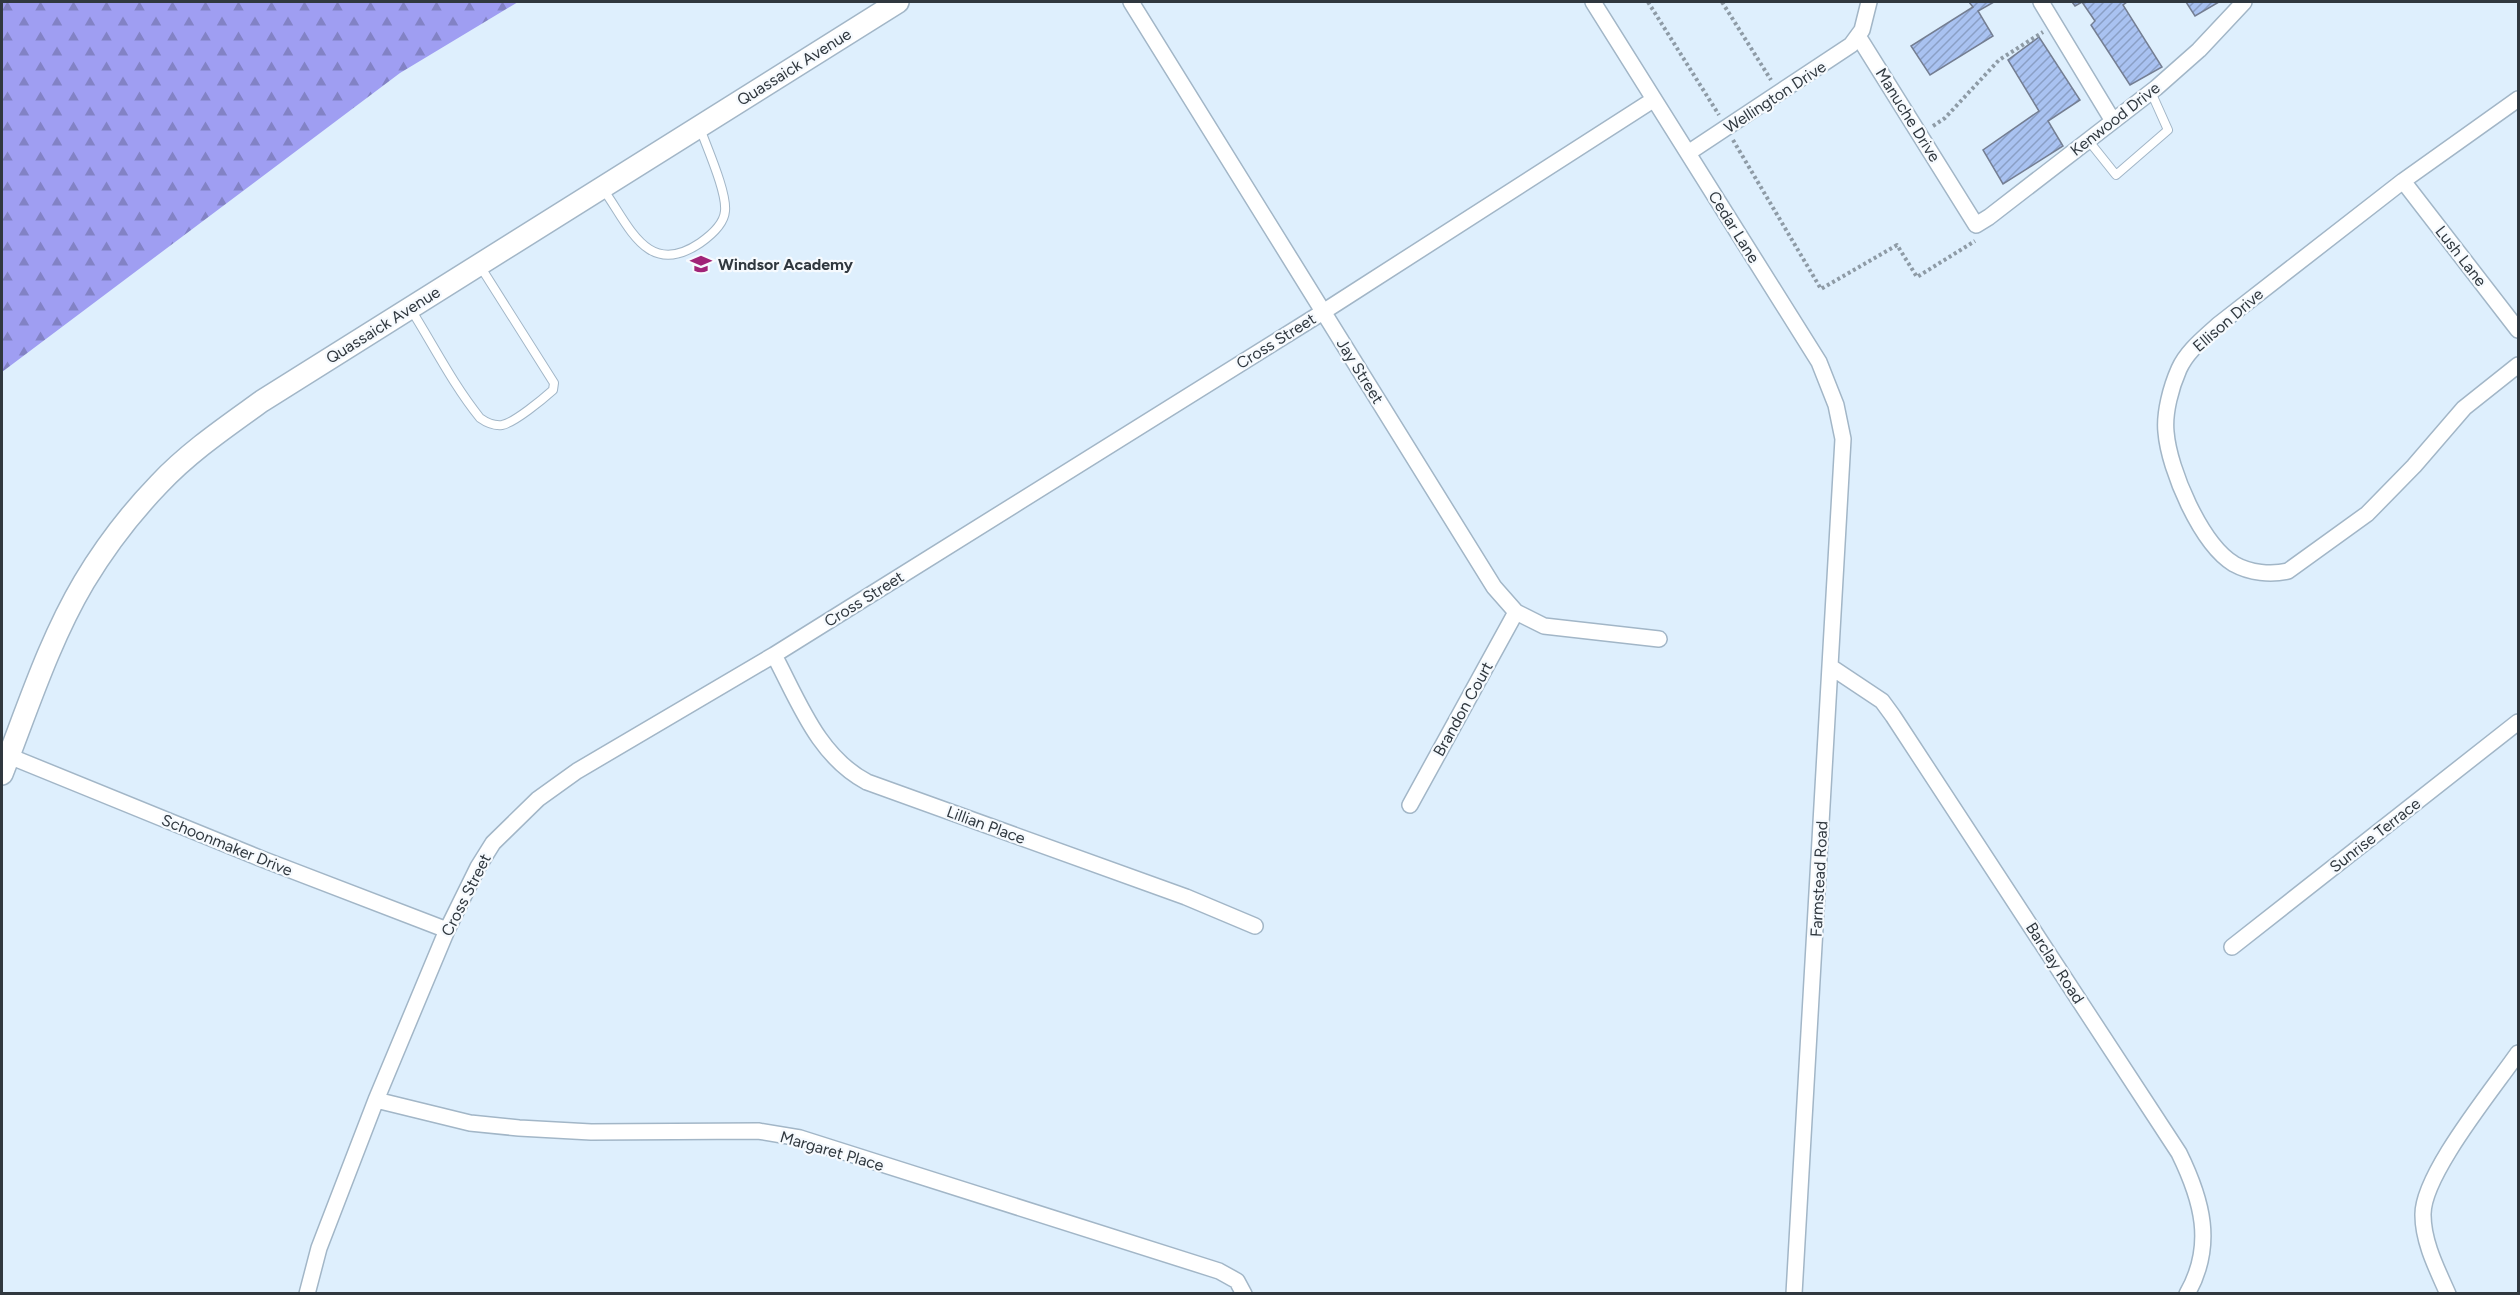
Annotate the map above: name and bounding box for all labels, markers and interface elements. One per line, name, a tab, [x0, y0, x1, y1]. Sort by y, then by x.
street label: Quassaick Avenue	[733, 24, 855, 110]
street label: Wellington Drive	[1720, 57, 1830, 137]
street label: Manuche Drive	[1872, 65, 1944, 166]
street label: Kenwood Drive	[2066, 78, 2164, 160]
street label: Cedar Lane	[1704, 187, 1764, 267]
street label: Lush Lane	[2431, 222, 2491, 290]
school or university icon: Windsor Academy	[689, 252, 713, 276]
place label: Windsor Academy	[718, 255, 854, 274]
street label: Quassaick Avenue	[322, 282, 444, 368]
street label: Ellison Drive	[2189, 284, 2267, 356]
street label: Cross Street	[1233, 309, 1319, 373]
street label: Jay Street	[1332, 335, 1388, 407]
street label: Cross Street	[821, 567, 907, 631]
street label: Brandon Court	[1429, 658, 1497, 760]
street label: Sunrise Terrace	[2326, 794, 2424, 876]
street label: Lillian Place	[944, 802, 1028, 848]
street label: Schoonmaker Drive	[159, 810, 295, 880]
street label: Farmstead Road	[1806, 820, 1832, 938]
street label: Cross Street	[437, 851, 495, 939]
street label: Barclay Road	[2022, 919, 2088, 1007]
street label: Margaret Place	[778, 1127, 886, 1175]

